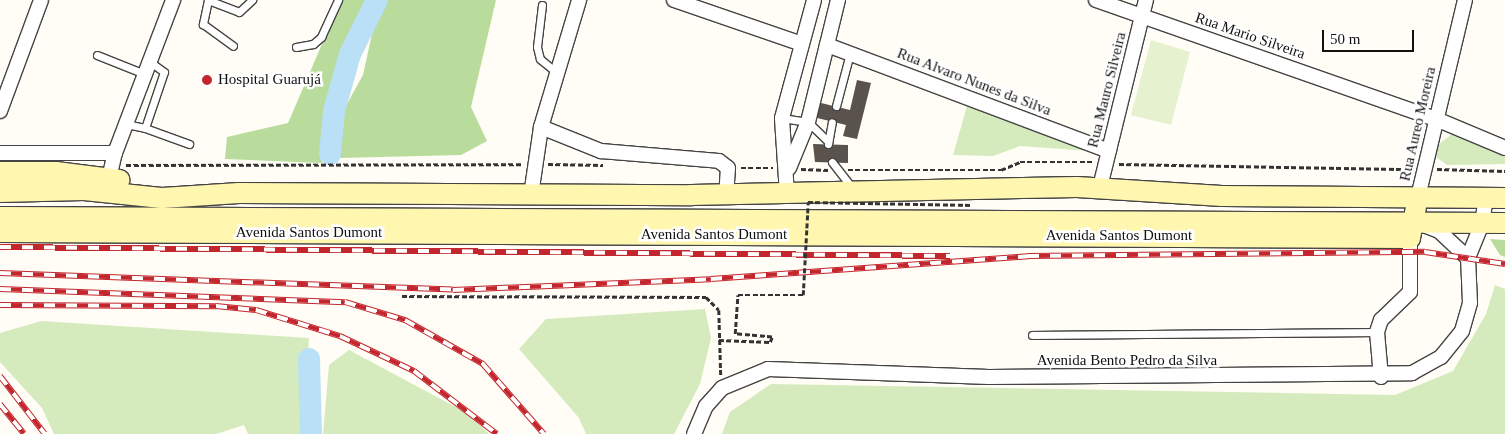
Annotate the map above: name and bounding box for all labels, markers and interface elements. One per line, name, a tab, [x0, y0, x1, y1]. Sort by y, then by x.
street label: Rua Mario Silveira	[1193, 9, 1307, 63]
scale bar	[1325, 20, 1418, 52]
street label: Rua Mauro Silveira	[1084, 30, 1130, 150]
text: 50 m	[1330, 31, 1360, 47]
street label: Rua Alvaro Nunes da Silva	[894, 44, 1054, 120]
street label: Rua Aureo Moreira	[1396, 65, 1440, 183]
place label: Hospital Guarujá	[218, 71, 321, 89]
marker: Hospital Guarujá	[200, 73, 214, 87]
street label: Avenida Santos Dumont	[236, 224, 382, 242]
street label: Avenida Santos Dumont	[641, 226, 787, 244]
street label: Avenida Santos Dumont	[1046, 227, 1192, 245]
street label: Avenida Bento Pedro da Silva	[1037, 352, 1217, 370]

